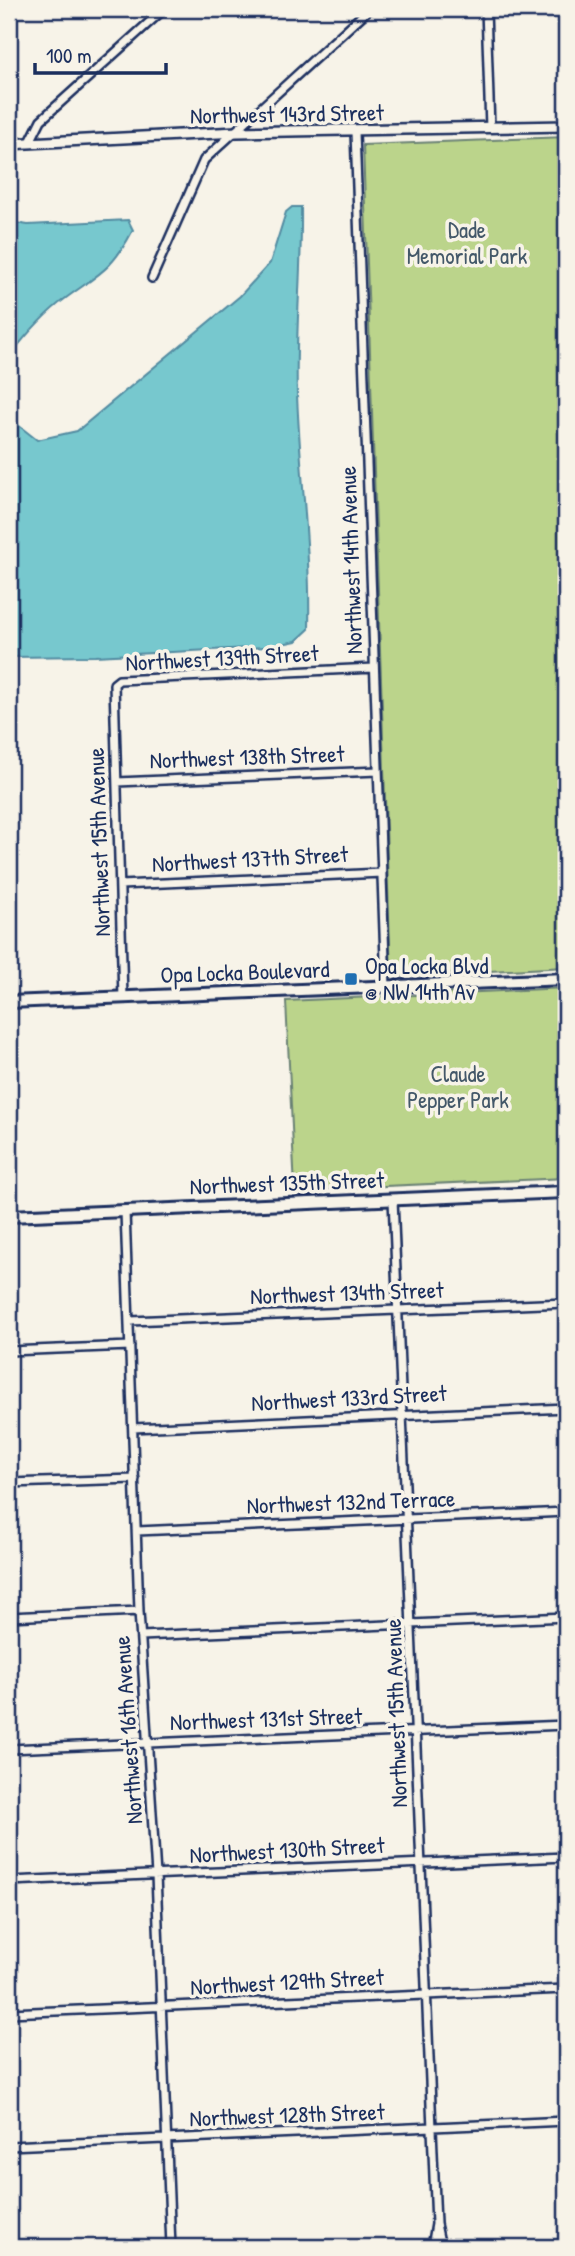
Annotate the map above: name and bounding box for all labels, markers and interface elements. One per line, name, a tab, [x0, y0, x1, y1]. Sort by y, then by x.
scale bar	[35, 32, 166, 76]
text: 100 m	[46, 41, 92, 70]
street label: Northwest 143rd Street	[190, 96, 385, 131]
park label: Dade Memorial Park	[407, 214, 528, 271]
street label: Northwest 14th Avenue	[332, 466, 369, 654]
street label: Northwest 139th Street	[125, 637, 320, 678]
street label: Northwest 138th Street	[149, 738, 346, 775]
street label: Northwest 15th Avenue	[80, 747, 117, 937]
street label: Northwest 137th Street	[151, 838, 350, 879]
place label: Opa Locka Blvd @ NW 14th Av	[365, 950, 489, 1007]
street label: Opa Locka Boulevard	[160, 953, 330, 990]
marker: Opa Locka Blvd @ NW 14th Av	[343, 971, 359, 987]
park label: Claude Pepper Park	[407, 1058, 509, 1115]
street label: Northwest 135th Street	[189, 1164, 386, 1201]
street label: Northwest 134th Street	[250, 1274, 445, 1311]
street label: Northwest 133rd Street	[251, 1377, 448, 1418]
street label: Northwest 132nd Terrace	[246, 1482, 456, 1521]
street label: Northwest 15th Avenue	[377, 1618, 414, 1808]
street label: Northwest 16th Avenue	[105, 1635, 150, 1825]
street label: Northwest 131st Street	[169, 1700, 364, 1737]
street label: Northwest 130th Street	[189, 1829, 386, 1870]
street label: Northwest 129th Street	[189, 1961, 386, 2002]
street label: Northwest 128th Street	[189, 2096, 386, 2133]

